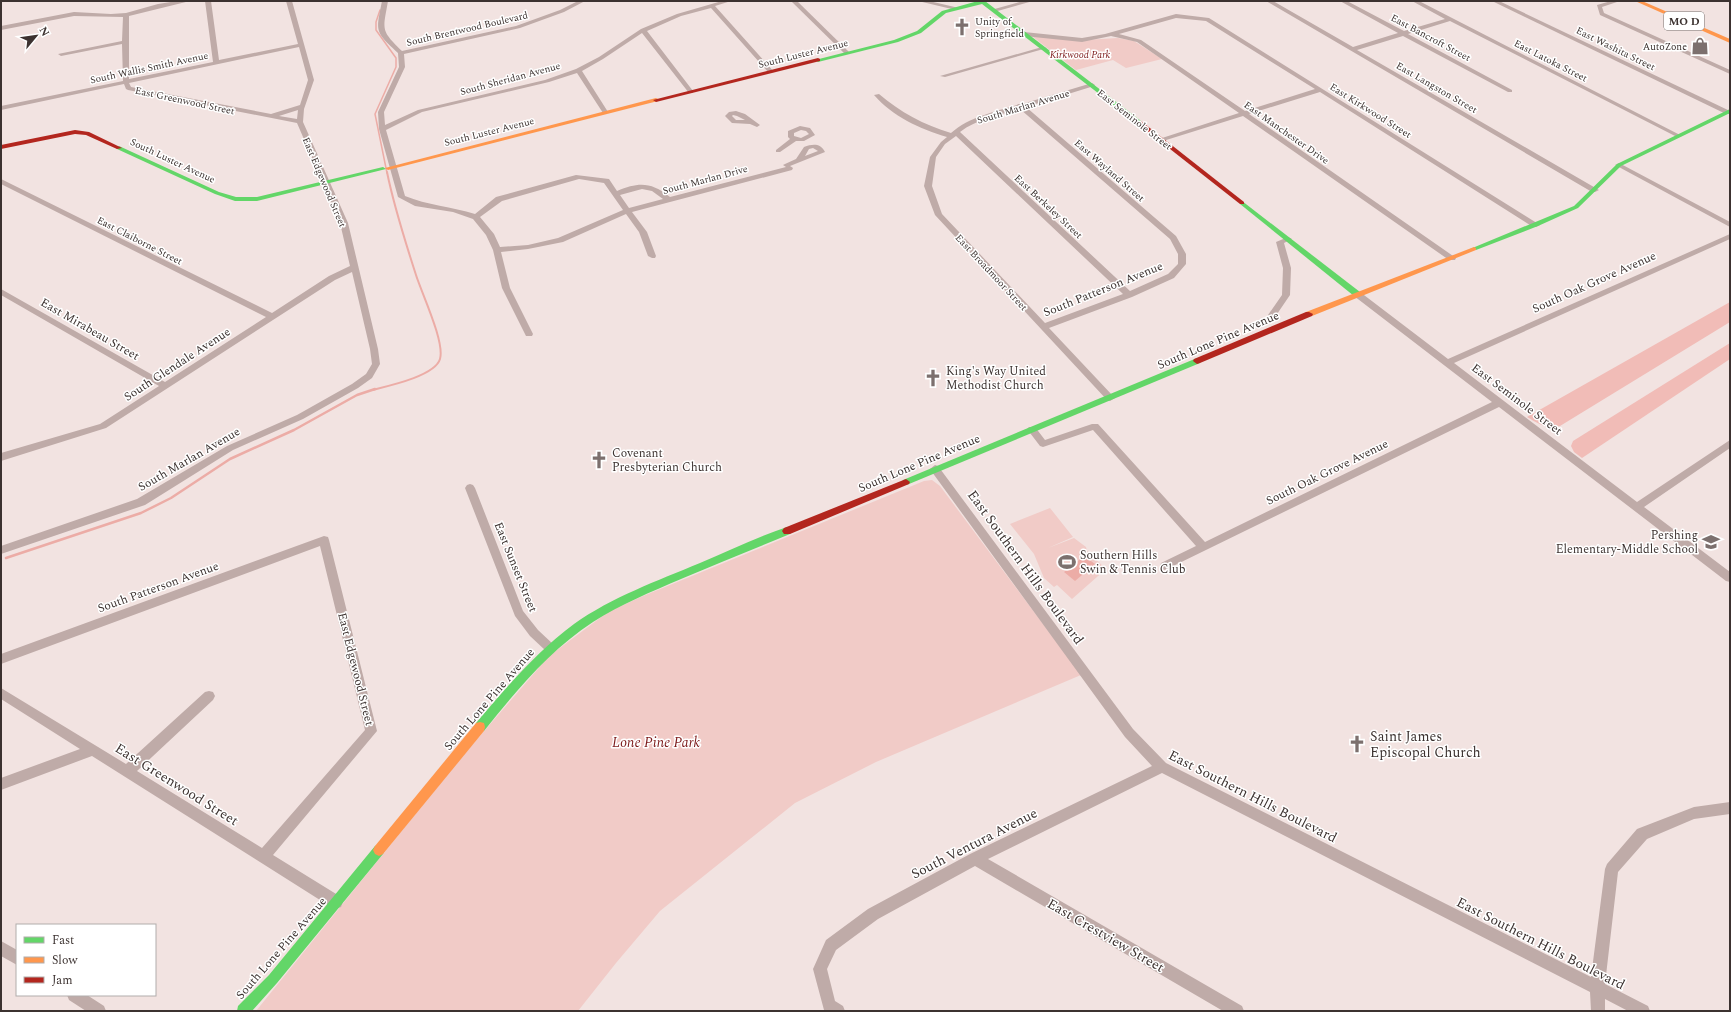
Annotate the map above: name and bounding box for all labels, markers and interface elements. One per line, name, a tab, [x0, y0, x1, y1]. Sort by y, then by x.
street label: South Brentwood Boulevard	[405, 7, 530, 51]
street label: East Bancroft Street	[1388, 10, 1474, 66]
road number: MO D	[1664, 12, 1704, 30]
place label: Unity of Springfield	[975, 14, 1025, 42]
north arrow	[16, 16, 56, 56]
church icon: Unity of Springfield	[952, 17, 972, 37]
text: N	[35, 23, 54, 39]
street label: East Washita Street	[1573, 23, 1658, 75]
street label: South Luster Avenue	[756, 35, 850, 73]
street label: East Latoka Street	[1511, 35, 1591, 87]
shop icon: AutoZone	[1690, 36, 1710, 56]
place label: AutoZone	[1643, 39, 1687, 55]
park label: Kirkwood Park	[1050, 47, 1111, 63]
street label: South Wallis Smith Avenue	[89, 48, 210, 88]
street label: South Sheridan Avenue	[458, 58, 562, 100]
street label: East Langston Street	[1393, 58, 1481, 118]
street label: East Kirkwood Street	[1326, 79, 1415, 143]
street label: East Greenwood Street	[133, 83, 237, 119]
street label: South Marlan Avenue	[975, 85, 1072, 129]
street label: East Seminole Street	[1093, 85, 1176, 155]
street label: East Manchester Drive	[1240, 97, 1333, 168]
street label: South Luster Avenue	[442, 113, 536, 151]
street label: South Luster Avenue	[127, 134, 218, 188]
street label: East Edgewood Street	[298, 135, 351, 230]
street label: East Wayland Street	[1071, 136, 1148, 206]
street label: South Marlan Drive	[661, 161, 750, 199]
street label: East Berkeley Street	[1010, 171, 1087, 243]
street label: East Claiborne Street	[94, 212, 186, 270]
street label: East Broadmoor Street	[951, 231, 1032, 315]
street label: South Oak Grove Avenue	[1529, 246, 1659, 318]
street label: South Patterson Avenue	[1040, 257, 1166, 322]
street label: East Mirabeau Street	[37, 293, 143, 366]
street label: South Lone Pine Avenue	[1154, 306, 1282, 375]
street label: South Glendale Avenue	[120, 323, 235, 406]
street label: East Seminole Street	[1467, 359, 1566, 440]
place label: King's Way United Methodist Church	[946, 362, 1046, 395]
church icon: King's Way United Methodist Church	[923, 368, 943, 388]
street label: South Marlan Avenue	[135, 422, 244, 496]
street label: South Lone Pine Avenue	[855, 429, 983, 498]
street label: South Oak Grove Avenue	[1263, 434, 1392, 510]
place label: Covenant Presbyterian Church	[612, 444, 722, 477]
church icon: Covenant Presbyterian Church	[589, 450, 609, 470]
street label: East Southern Hills Boulevard	[962, 486, 1089, 649]
street label: East Sunset Street	[489, 519, 542, 615]
place label: Pershing Elementary-Middle School	[1556, 526, 1698, 559]
school or university icon: Pershing Elementary-Middle School	[1701, 532, 1721, 552]
place label: Southern Hills Swin & Tennis Club	[1080, 546, 1186, 579]
sports icon: Southern Hills Swin & Tennis Club	[1057, 552, 1077, 572]
street label: South Patterson Avenue	[95, 557, 222, 618]
street label: East Edgewood Street	[332, 611, 379, 728]
street label: South Lone Pine Avenue	[439, 644, 540, 755]
place label: Saint James Episcopal Church	[1370, 726, 1481, 763]
park label: Lone Pine Park	[612, 732, 701, 753]
church icon: Saint James Episcopal Church	[1347, 734, 1367, 754]
street label: East Greenwood Street	[111, 738, 243, 831]
street label: East Southern Hills Boulevard	[1165, 745, 1341, 848]
street label: South Ventura Avenue	[907, 802, 1041, 884]
street label: East Southern Hills Boulevard	[1453, 892, 1629, 995]
street label: South Lone Pine Avenue	[231, 893, 332, 1004]
street label: East Crestview Street	[1043, 893, 1168, 978]
legend	[16, 924, 156, 996]
text: Fast	[52, 931, 74, 950]
text: Slow	[52, 951, 78, 970]
text: Jam	[52, 971, 73, 990]

